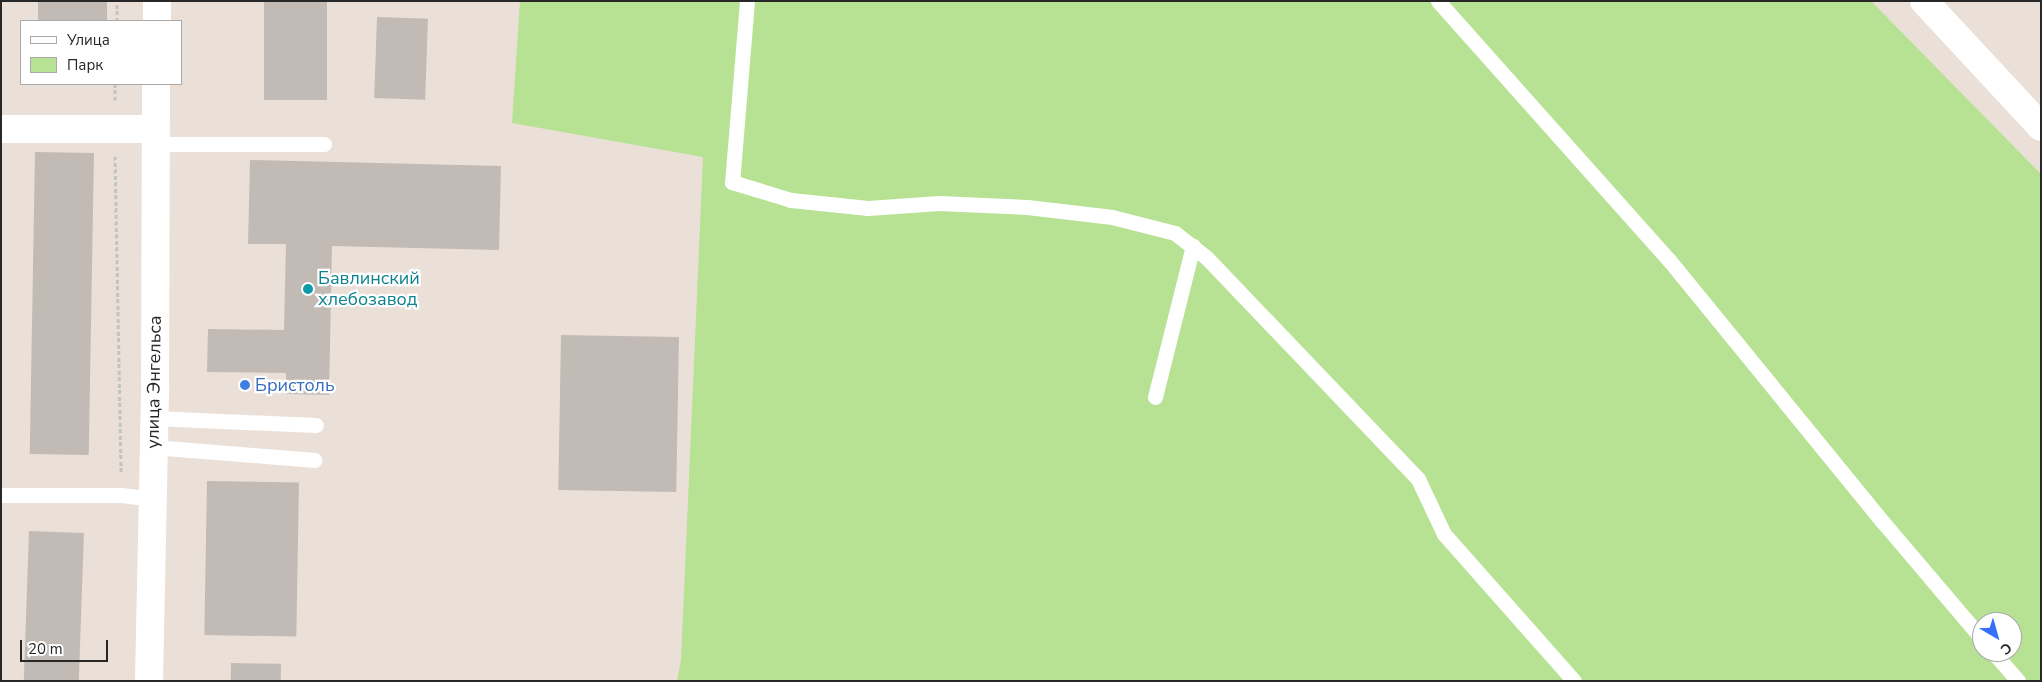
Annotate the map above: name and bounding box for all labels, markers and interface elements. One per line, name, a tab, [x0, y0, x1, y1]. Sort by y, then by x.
legend	[20, 20, 182, 85]
text: Улица	[67, 30, 110, 50]
text: Парк	[67, 55, 103, 75]
place label: Бавлинский хлебозавод	[318, 268, 420, 310]
marker: Бавлинский хлебозавод	[302, 283, 314, 295]
street label: улица Энгельса	[142, 315, 166, 449]
place label: Бристоль	[255, 374, 335, 396]
marker: Бристоль	[239, 379, 251, 391]
north arrow	[1972, 612, 2022, 662]
scale bar	[22, 630, 110, 662]
text: С	[1996, 638, 2016, 659]
text: 20 m	[28, 639, 63, 659]

